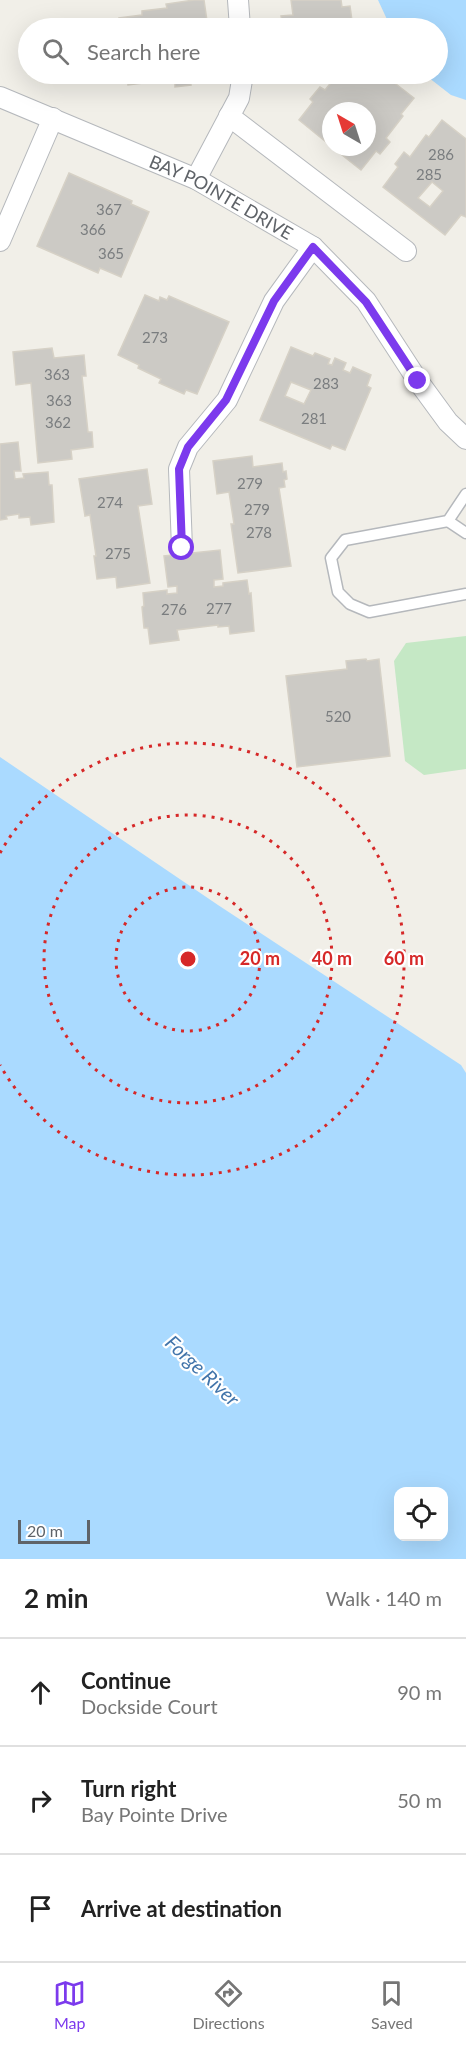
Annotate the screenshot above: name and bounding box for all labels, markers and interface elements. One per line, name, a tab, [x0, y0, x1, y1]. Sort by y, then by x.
search box	[18, 18, 448, 84]
icon: search	[39, 35, 72, 68]
text: Search here	[87, 38, 200, 65]
north arrow	[322, 102, 376, 156]
house number: 286	[428, 145, 454, 163]
street label: BAY POINTE DRIVE	[146, 150, 297, 244]
house number: 285	[416, 165, 442, 183]
house number: 367	[96, 200, 122, 218]
house number: 366	[80, 220, 106, 238]
house number: 365	[98, 244, 124, 262]
house number: 273	[142, 328, 168, 346]
house number: 363	[44, 365, 70, 383]
route end	[404, 367, 430, 393]
house number: 283	[313, 374, 339, 392]
house number: 363	[46, 391, 72, 409]
house number: 281	[301, 409, 327, 427]
house number: 362	[45, 413, 71, 431]
house number: 279	[237, 474, 263, 492]
house number: 274	[97, 493, 123, 511]
house number: 279	[244, 500, 270, 518]
house number: 278	[246, 523, 272, 541]
route start	[168, 534, 194, 560]
house number: 275	[105, 544, 131, 562]
house number: 277	[206, 599, 232, 617]
house number: 276	[161, 600, 187, 618]
house number: 520	[325, 707, 351, 725]
text: 20 m	[240, 947, 280, 969]
text: 40 m	[312, 947, 352, 969]
text: 60 m	[384, 947, 424, 969]
centre of rings	[178, 949, 198, 969]
water label: Forge River	[161, 1330, 246, 1411]
map controls	[394, 1487, 448, 1541]
button: locate	[394, 1487, 448, 1541]
scale bar	[18, 1517, 90, 1544]
text: 20 m	[27, 1521, 63, 1540]
text: 2 min	[24, 1582, 88, 1614]
text: Walk · 140 m	[326, 1586, 442, 1610]
text: Continue	[81, 1667, 171, 1694]
icon: ahead	[24, 1676, 57, 1709]
text: 90 m	[397, 1680, 442, 1704]
text: Dockside Court	[81, 1694, 218, 1718]
text: Turn right	[81, 1775, 176, 1802]
icon: right	[24, 1784, 57, 1817]
text: 50 m	[397, 1788, 442, 1812]
text: Bay Pointe Drive	[81, 1802, 228, 1826]
icon: arrive	[24, 1892, 57, 1925]
text: Arrive at destination	[81, 1895, 282, 1922]
tab: Map	[53, 1977, 86, 2032]
tab: Directions	[192, 1977, 265, 2032]
tab: Saved	[371, 1977, 413, 2032]

